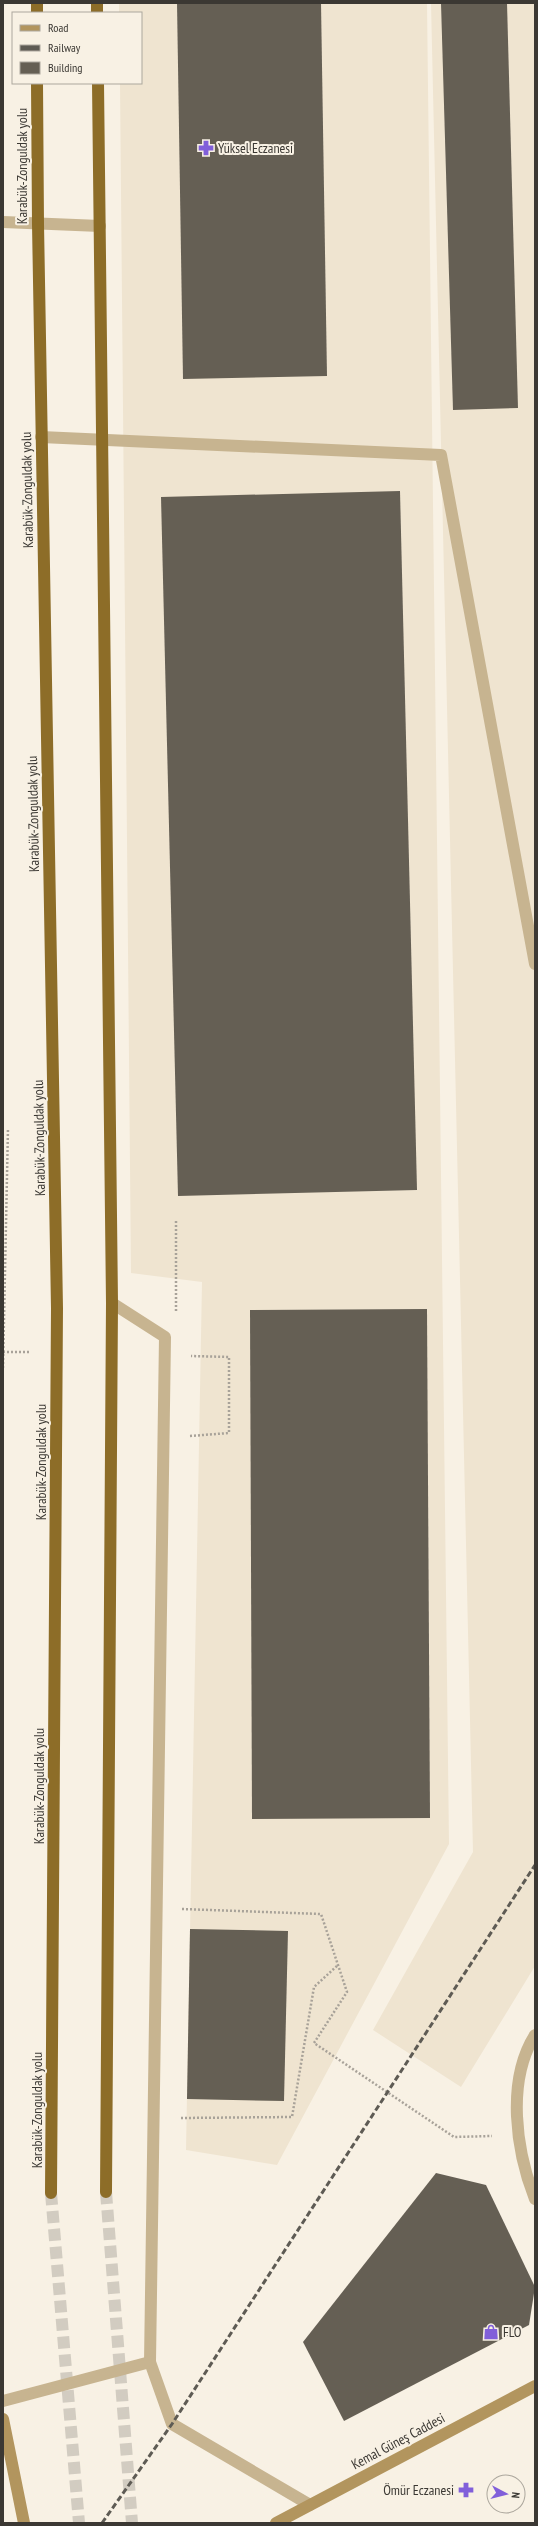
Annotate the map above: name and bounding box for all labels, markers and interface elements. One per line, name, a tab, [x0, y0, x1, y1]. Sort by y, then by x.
legend	[12, 12, 142, 84]
text: Road	[48, 20, 68, 35]
text: Railway	[48, 40, 81, 55]
text: Building	[48, 60, 83, 75]
street label: Karabük-Zonguldak yolu	[13, 108, 31, 224]
pharmacy icon: Yüksel Eczanesi	[197, 139, 215, 157]
place label: Yüksel Eczanesi	[218, 139, 293, 157]
street label: Karabük-Zonguldak yolu	[17, 432, 37, 548]
street label: Karabük-Zonguldak yolu	[23, 756, 43, 872]
street label: Karabük-Zonguldak yolu	[29, 1080, 49, 1196]
street label: Karabük-Zonguldak yolu	[32, 1404, 50, 1520]
street label: Karabük-Zonguldak yolu	[30, 1728, 48, 1844]
street label: Karabük-Zonguldak yolu	[28, 2052, 46, 2168]
shop icon: FLO	[482, 2323, 500, 2341]
place label: FLO	[503, 2323, 522, 2341]
street label: Kemal Güneş Caddesi	[348, 2409, 448, 2473]
north arrow	[486, 2474, 526, 2514]
place label: Ömür Eczanesi	[383, 2481, 454, 2499]
pharmacy icon: Ömür Eczanesi	[457, 2481, 475, 2499]
text: N	[509, 2491, 523, 2499]

